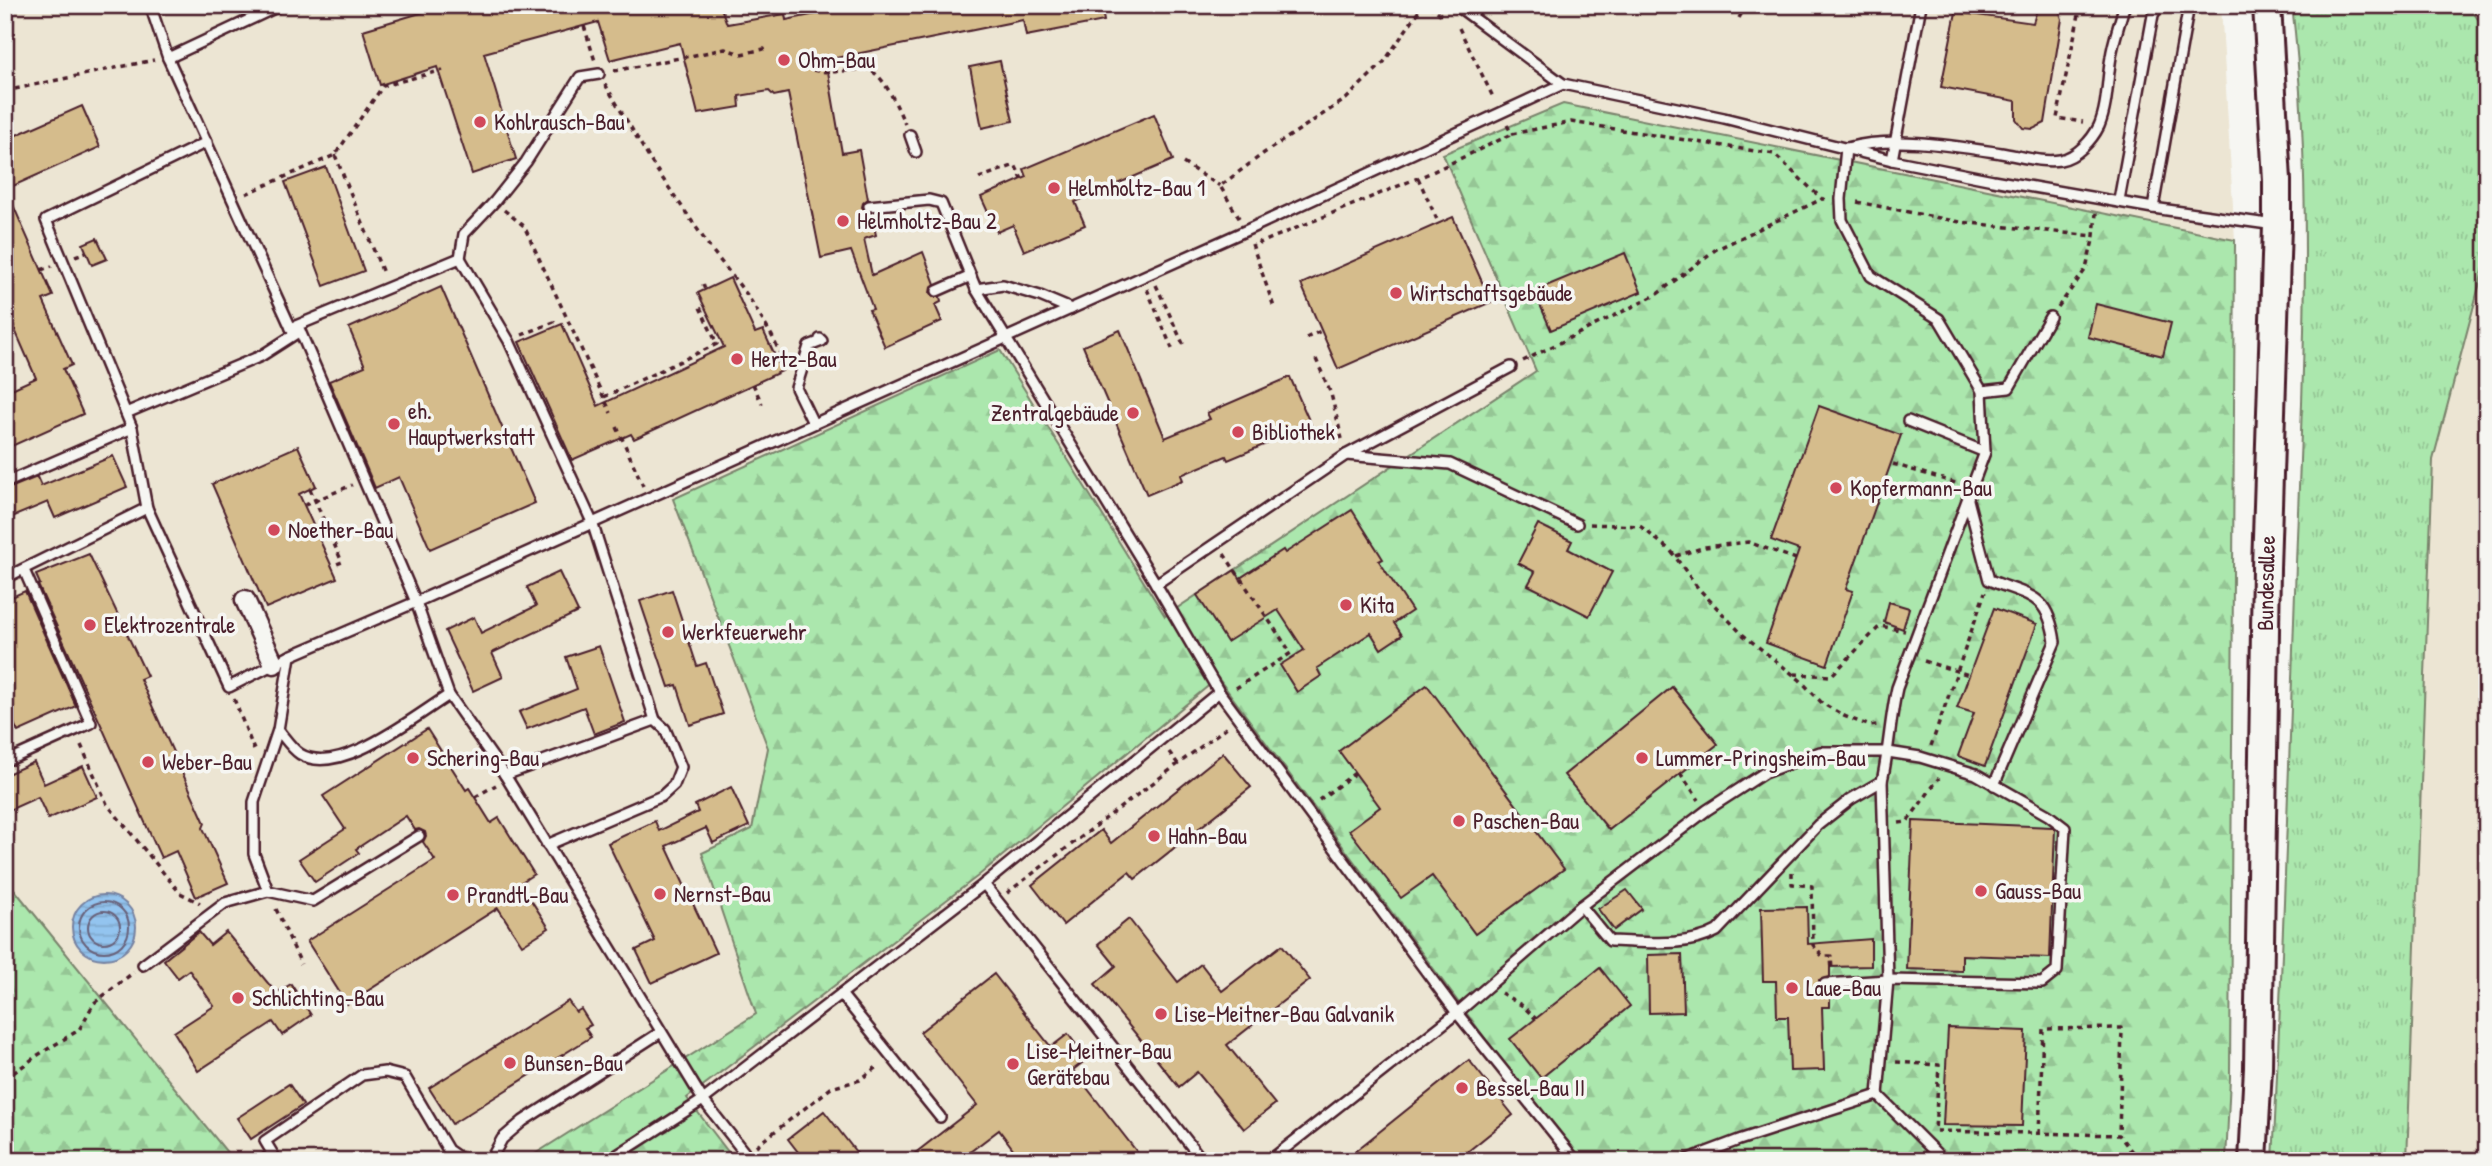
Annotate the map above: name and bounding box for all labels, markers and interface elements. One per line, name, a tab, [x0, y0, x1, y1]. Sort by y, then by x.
place label: Ohm-Bau	[798, 44, 875, 75]
marker: Ohm-Bau	[776, 52, 792, 68]
place label: Kohlrausch-Bau	[494, 106, 625, 137]
marker: Kohlrausch-Bau	[472, 114, 488, 130]
place label: Helmholtz-Bau 1	[1068, 172, 1205, 203]
marker: Helmholtz-Bau 1	[1046, 180, 1062, 196]
place label: Helmholtz-Bau 2	[857, 205, 997, 236]
marker: Helmholtz-Bau 2	[835, 213, 851, 229]
place label: Wirtschaftsgebäude	[1410, 277, 1573, 308]
marker: Wirtschaftsgebäude	[1388, 285, 1404, 301]
place label: Hertz-Bau	[751, 343, 837, 374]
marker: Hertz-Bau	[729, 351, 745, 367]
place label: eh. Hauptwerkstatt	[408, 395, 536, 452]
place label: Zentralgebäude	[991, 397, 1119, 428]
marker: Zentralgebäude	[1125, 405, 1141, 421]
marker: eh. Hauptwerkstatt	[386, 416, 402, 432]
place label: Bibliothek	[1252, 416, 1336, 447]
marker: Bibliothek	[1230, 424, 1246, 440]
place label: Kopfermann-Bau	[1850, 472, 1992, 503]
marker: Kopfermann-Bau	[1828, 480, 1844, 496]
place label: Noether-Bau	[288, 514, 393, 545]
marker: Noether-Bau	[266, 522, 282, 538]
street label: Bundesallee	[2249, 535, 2282, 631]
place label: Kita	[1360, 589, 1394, 620]
marker: Kita	[1338, 597, 1354, 613]
place label: Elektrozentrale	[104, 609, 235, 640]
place label: Werkfeuerwehr	[682, 616, 807, 647]
marker: Elektrozentrale	[82, 617, 98, 633]
marker: Werkfeuerwehr	[660, 624, 676, 640]
place label: Schering-Bau	[427, 742, 539, 773]
place label: Lummer-Pringsheim-Bau	[1656, 742, 1866, 773]
place label: Weber-Bau	[162, 746, 252, 777]
marker: Schering-Bau	[405, 750, 421, 766]
marker: Lummer-Pringsheim-Bau	[1634, 750, 1650, 766]
marker: Weber-Bau	[140, 754, 156, 770]
place label: Paschen-Bau	[1473, 805, 1579, 836]
marker: Paschen-Bau	[1451, 813, 1467, 829]
place label: Hahn-Bau	[1168, 820, 1247, 851]
marker: Hahn-Bau	[1146, 828, 1162, 844]
place label: Gauss-Bau	[1995, 875, 2081, 906]
place label: Nernst-Bau	[674, 878, 771, 909]
place label: Prandtl-Bau	[467, 879, 569, 910]
marker: Gauss-Bau	[1973, 883, 1989, 899]
marker: Nernst-Bau	[652, 886, 668, 902]
marker: Prandtl-Bau	[445, 887, 461, 903]
place label: Laue-Bau	[1806, 972, 1881, 1003]
marker: Laue-Bau	[1784, 980, 1800, 996]
place label: Schlichting-Bau	[252, 982, 384, 1013]
marker: Schlichting-Bau	[230, 990, 246, 1006]
place label: Lise-Meitner-Bau Galvanik	[1175, 998, 1395, 1029]
marker: Lise-Meitner-Bau Galvanik	[1153, 1006, 1169, 1022]
place label: Lise-Meitner-Bau Gerätebau	[1027, 1035, 1172, 1092]
place label: Bunsen-Bau	[524, 1047, 623, 1078]
marker: Bunsen-Bau	[502, 1055, 518, 1071]
marker: Lise-Meitner-Bau Gerätebau	[1005, 1056, 1021, 1072]
place label: Bessel-Bau II	[1476, 1072, 1585, 1103]
marker: Bessel-Bau II	[1454, 1080, 1470, 1096]

